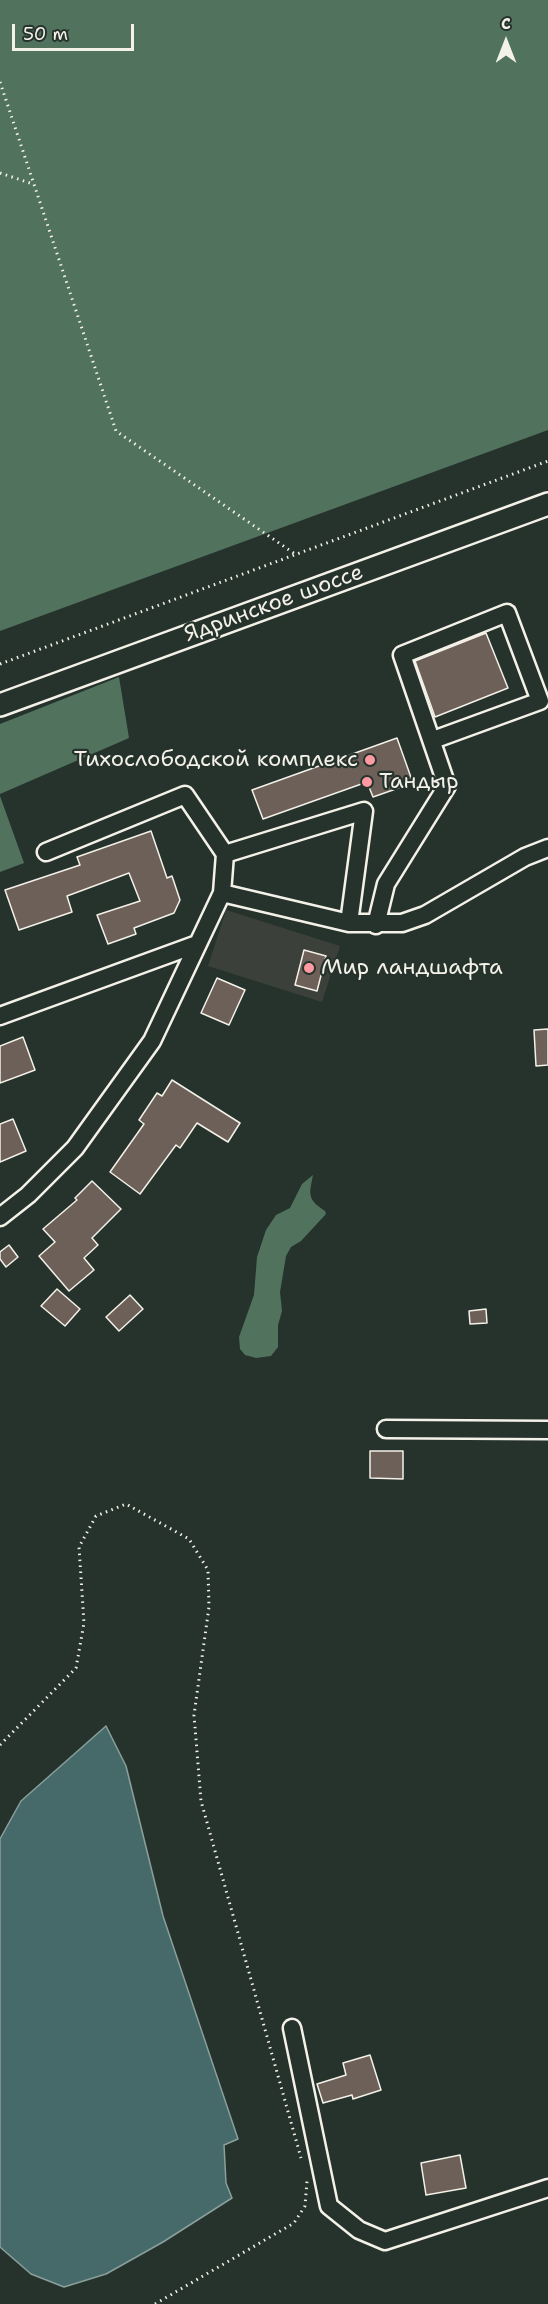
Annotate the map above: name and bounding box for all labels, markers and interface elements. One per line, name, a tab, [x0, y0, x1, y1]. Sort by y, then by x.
scale bar	[15, 12, 136, 50]
north arrow	[476, 12, 536, 72]
text: С	[501, 13, 511, 34]
text: 50 m	[23, 22, 68, 46]
street label: Ядринское шоссе	[181, 559, 367, 649]
place label: Тихослободской комплекс	[74, 747, 358, 773]
marker: Тихослободской комплекс	[363, 753, 377, 767]
place label: Тандыр	[379, 769, 459, 795]
marker: Тандыр	[360, 775, 374, 789]
place label: Мир ландшафта	[321, 955, 503, 981]
marker: Мир ландшафта	[302, 961, 316, 975]

